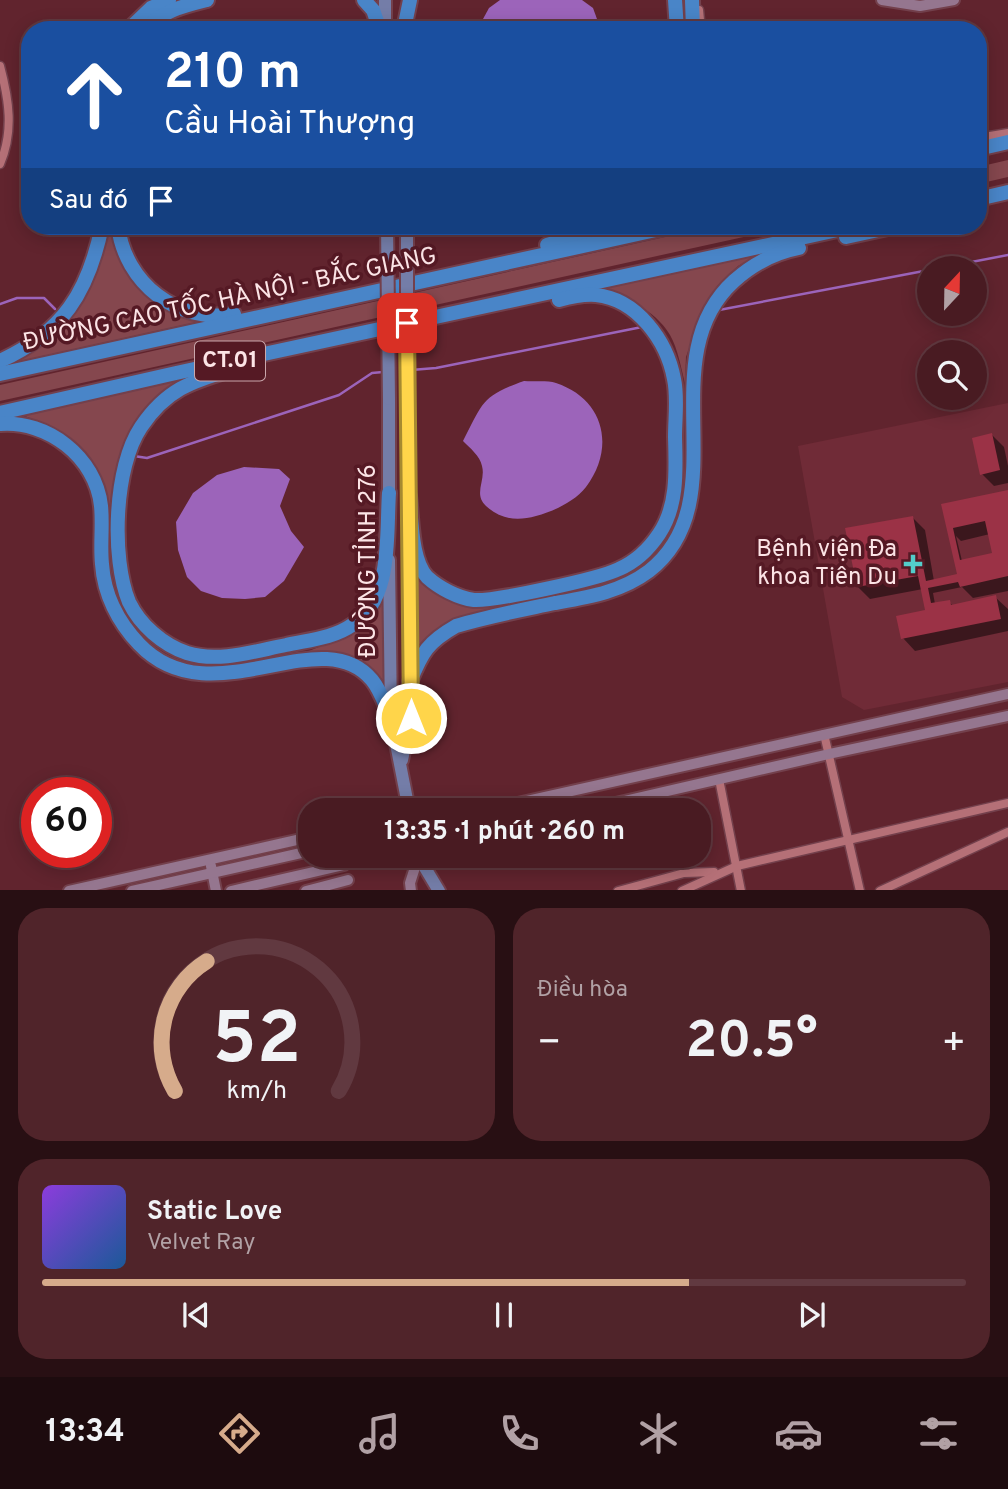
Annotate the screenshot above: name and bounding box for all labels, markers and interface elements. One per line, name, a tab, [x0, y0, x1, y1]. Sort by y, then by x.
text: 210 m	[164, 44, 301, 106]
icon: ahead	[49, 49, 140, 140]
text: Cầu Hoài Thượng	[164, 105, 415, 145]
icon: arrive	[142, 182, 180, 220]
text: Sau đó	[49, 185, 128, 218]
street label: ĐƯỜNG CAO TỐC HÀ NỘI - BẮC GIANG	[19, 235, 440, 359]
north arrow	[917, 256, 987, 326]
map controls	[917, 256, 987, 410]
pin	[377, 293, 437, 353]
icon: arrive	[388, 304, 426, 342]
button: search	[917, 340, 987, 410]
road number: CT.01	[195, 342, 265, 380]
street label: ĐƯỜNG TỈNH 276	[352, 464, 384, 658]
place label: Bệnh viện Đa khoa Tiên Du	[756, 535, 897, 593]
marker: Bệnh viện Đa khoa Tiên Du	[903, 554, 923, 574]
position arrow	[374, 681, 448, 755]
speed limit sign: 60	[21, 777, 112, 868]
text: 13:35 · 1 phút · 260 m	[384, 816, 625, 849]
text: Điều hòa	[537, 976, 628, 1005]
text: 52	[212, 997, 301, 1089]
text: 20.5°	[685, 1010, 818, 1076]
text: −	[537, 1020, 562, 1069]
text: +	[941, 1020, 966, 1069]
text: km/h	[226, 1075, 287, 1107]
text: Static Love	[147, 1196, 282, 1229]
text: Velvet Ray	[147, 1229, 255, 1258]
icon: previous	[177, 1296, 215, 1334]
icon: pause	[485, 1296, 523, 1334]
icon: next	[793, 1296, 831, 1334]
icon: directions	[215, 1409, 264, 1458]
icon: music	[355, 1409, 404, 1458]
icon: phone	[495, 1409, 544, 1458]
icon: climate	[634, 1409, 683, 1458]
icon: car	[774, 1409, 823, 1458]
icon: filters	[914, 1409, 963, 1458]
text: 13:34	[45, 1413, 125, 1453]

